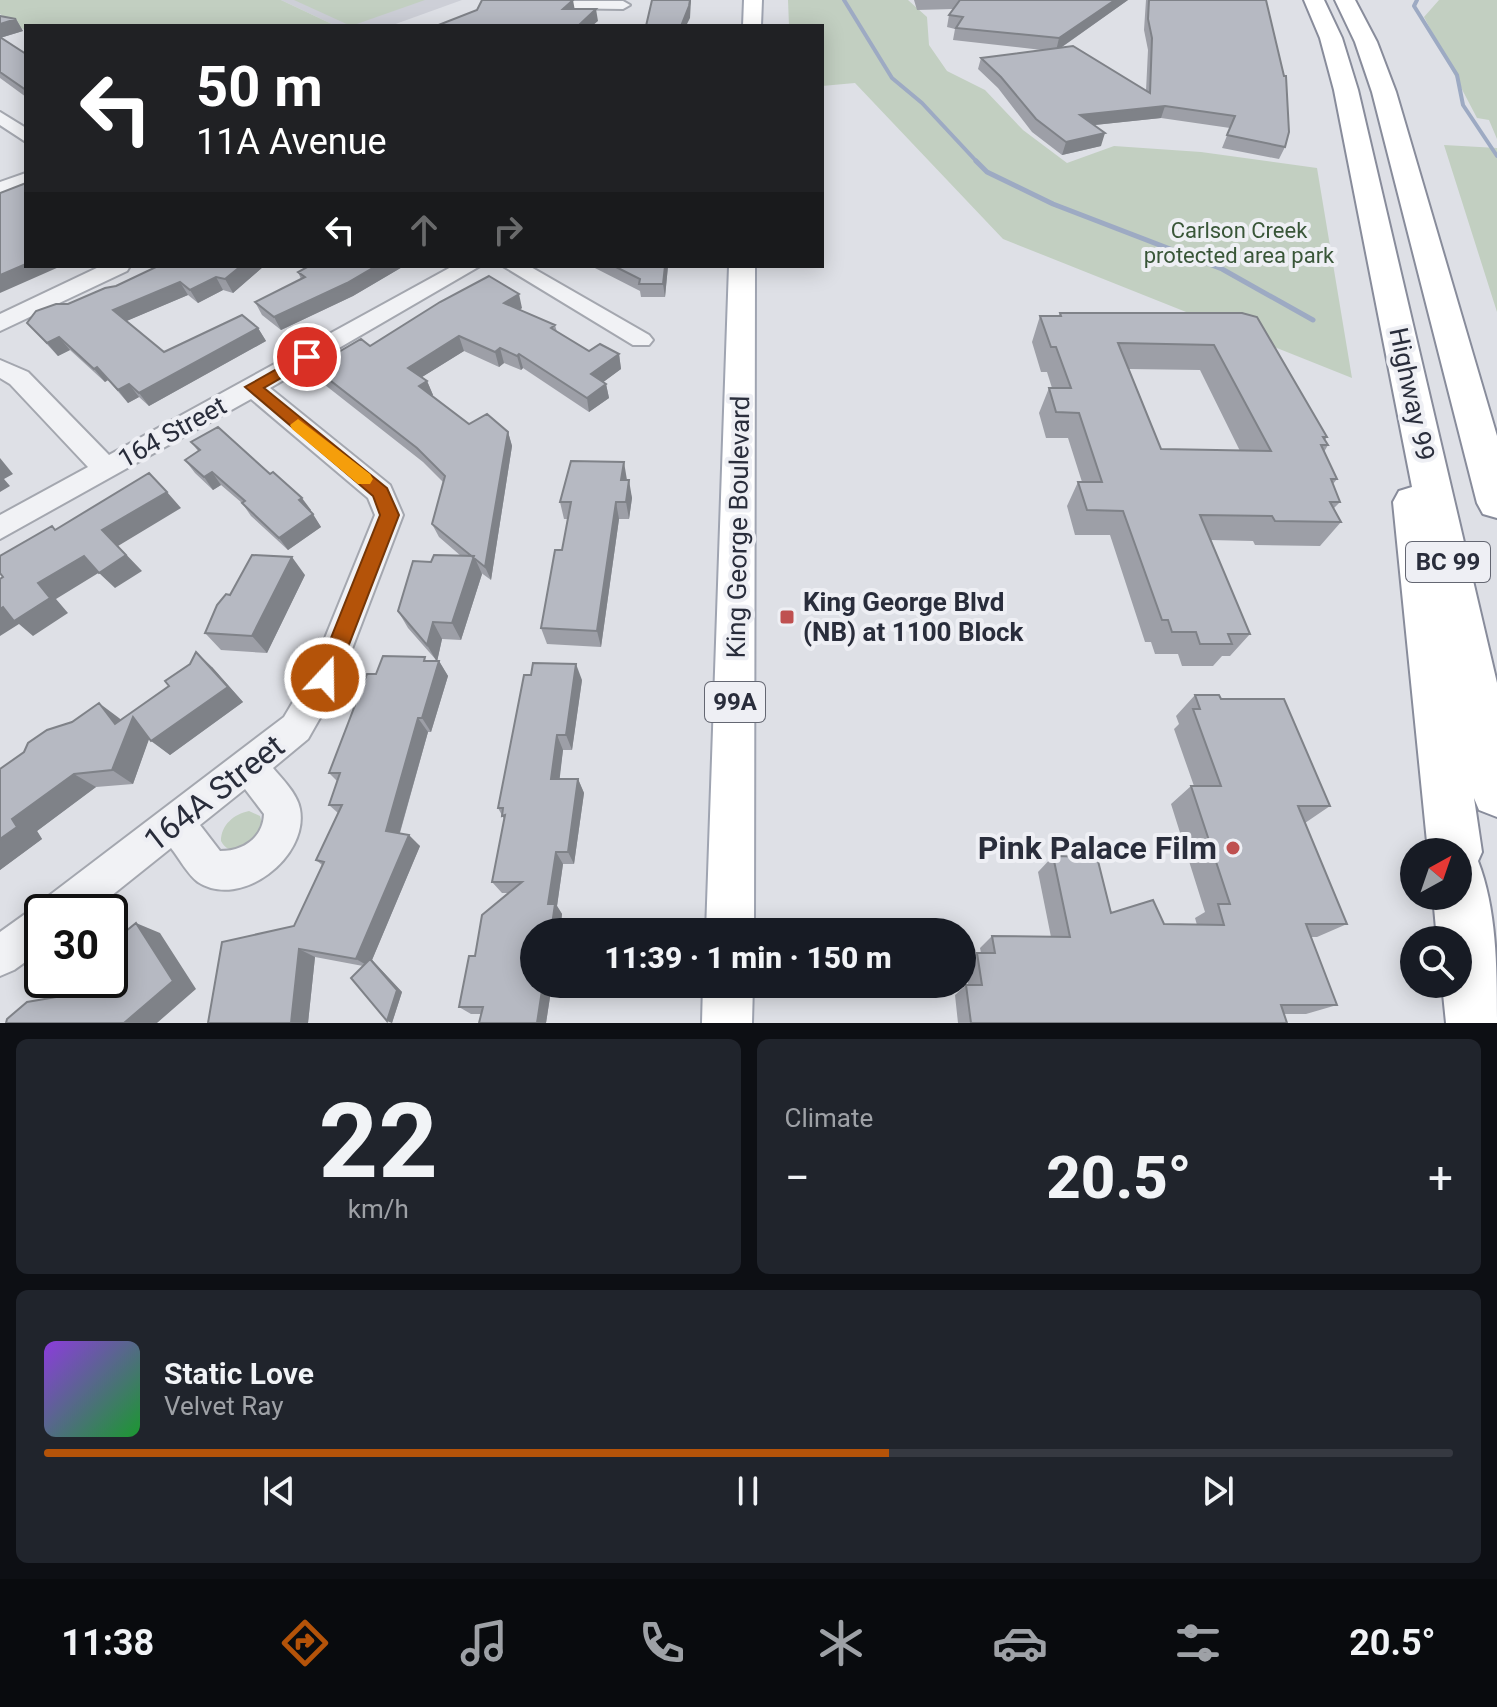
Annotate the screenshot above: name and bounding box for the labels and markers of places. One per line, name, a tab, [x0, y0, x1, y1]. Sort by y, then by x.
pin	[273, 323, 341, 391]
place label: King George Blvd (NB) at 1100 Block	[803, 587, 1025, 647]
marker: King George Blvd (NB) at 1100 Block	[778, 608, 796, 626]
place label: Pink Palace Film	[978, 829, 1217, 867]
marker: Pink Palace Film	[1224, 839, 1242, 857]

